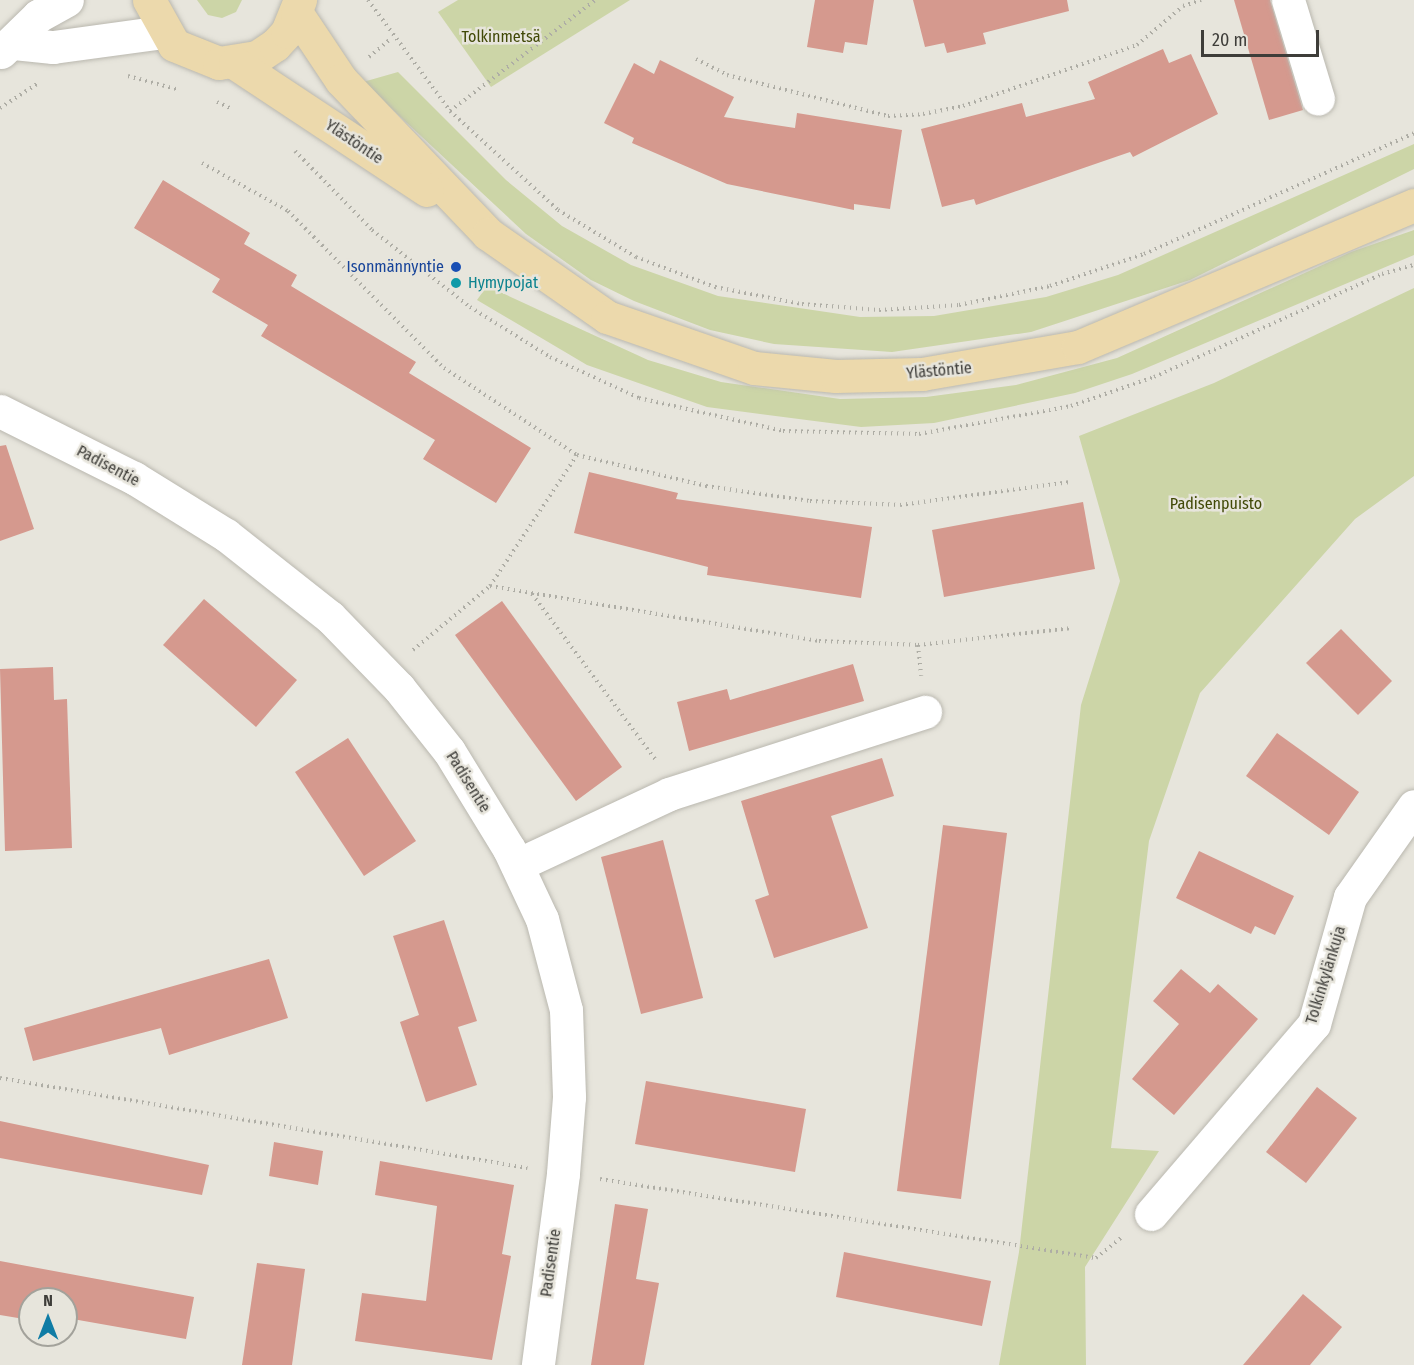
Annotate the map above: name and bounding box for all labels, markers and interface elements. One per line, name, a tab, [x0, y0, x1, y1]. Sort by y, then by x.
scale bar	[1204, 18, 1322, 56]
park label: Tolkinmetsä	[461, 27, 541, 47]
text: 20 m	[1212, 29, 1247, 51]
street label: Ylästöntie	[321, 116, 387, 168]
place label: Isonmännyntie	[346, 257, 444, 277]
marker: Isonmännyntie	[449, 260, 463, 274]
place label: Hymypojat	[468, 273, 538, 293]
marker: Hymypojat	[449, 276, 463, 290]
street label: Ylästöntie	[906, 359, 972, 383]
street label: Padisentie	[73, 441, 143, 491]
park label: Padisenpuisto	[1170, 494, 1262, 514]
street label: Padisentie	[442, 748, 494, 816]
street label: Tolkinkylänkuja	[1302, 924, 1350, 1026]
street label: Padisentie	[537, 1228, 565, 1298]
north arrow	[18, 1287, 78, 1347]
text: N	[43, 1291, 53, 1310]

